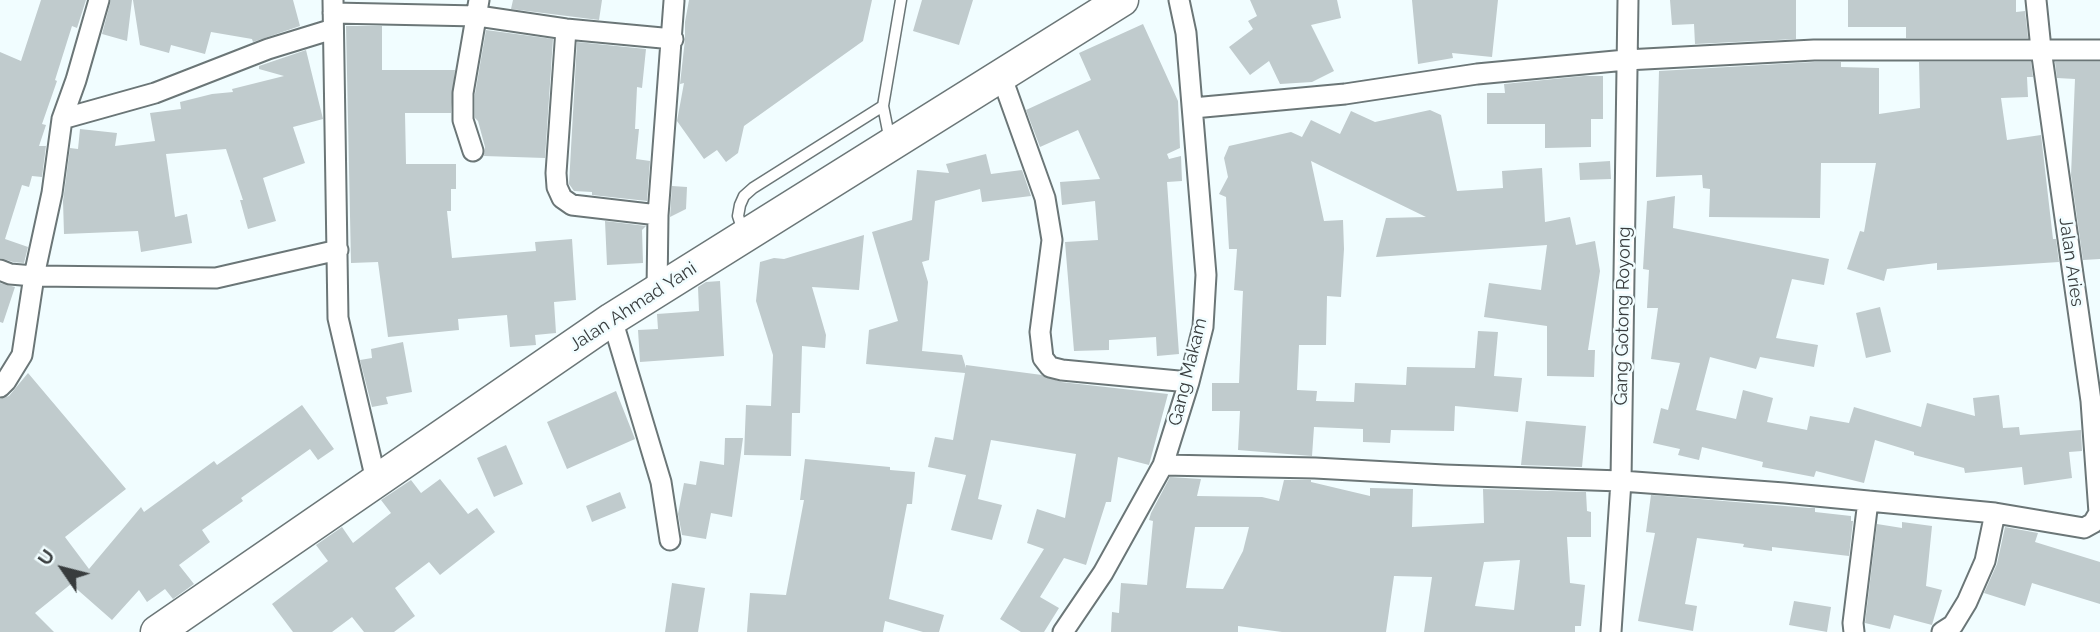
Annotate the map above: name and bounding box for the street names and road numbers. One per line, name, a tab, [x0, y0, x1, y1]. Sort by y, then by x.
street label: Jalan Aries	[2054, 216, 2088, 308]
street label: Gang Gotong Royong	[1611, 226, 1635, 406]
street label: Jalan Ahmad Yani	[565, 258, 701, 356]
street label: Gang Makam	[1164, 316, 1212, 428]

